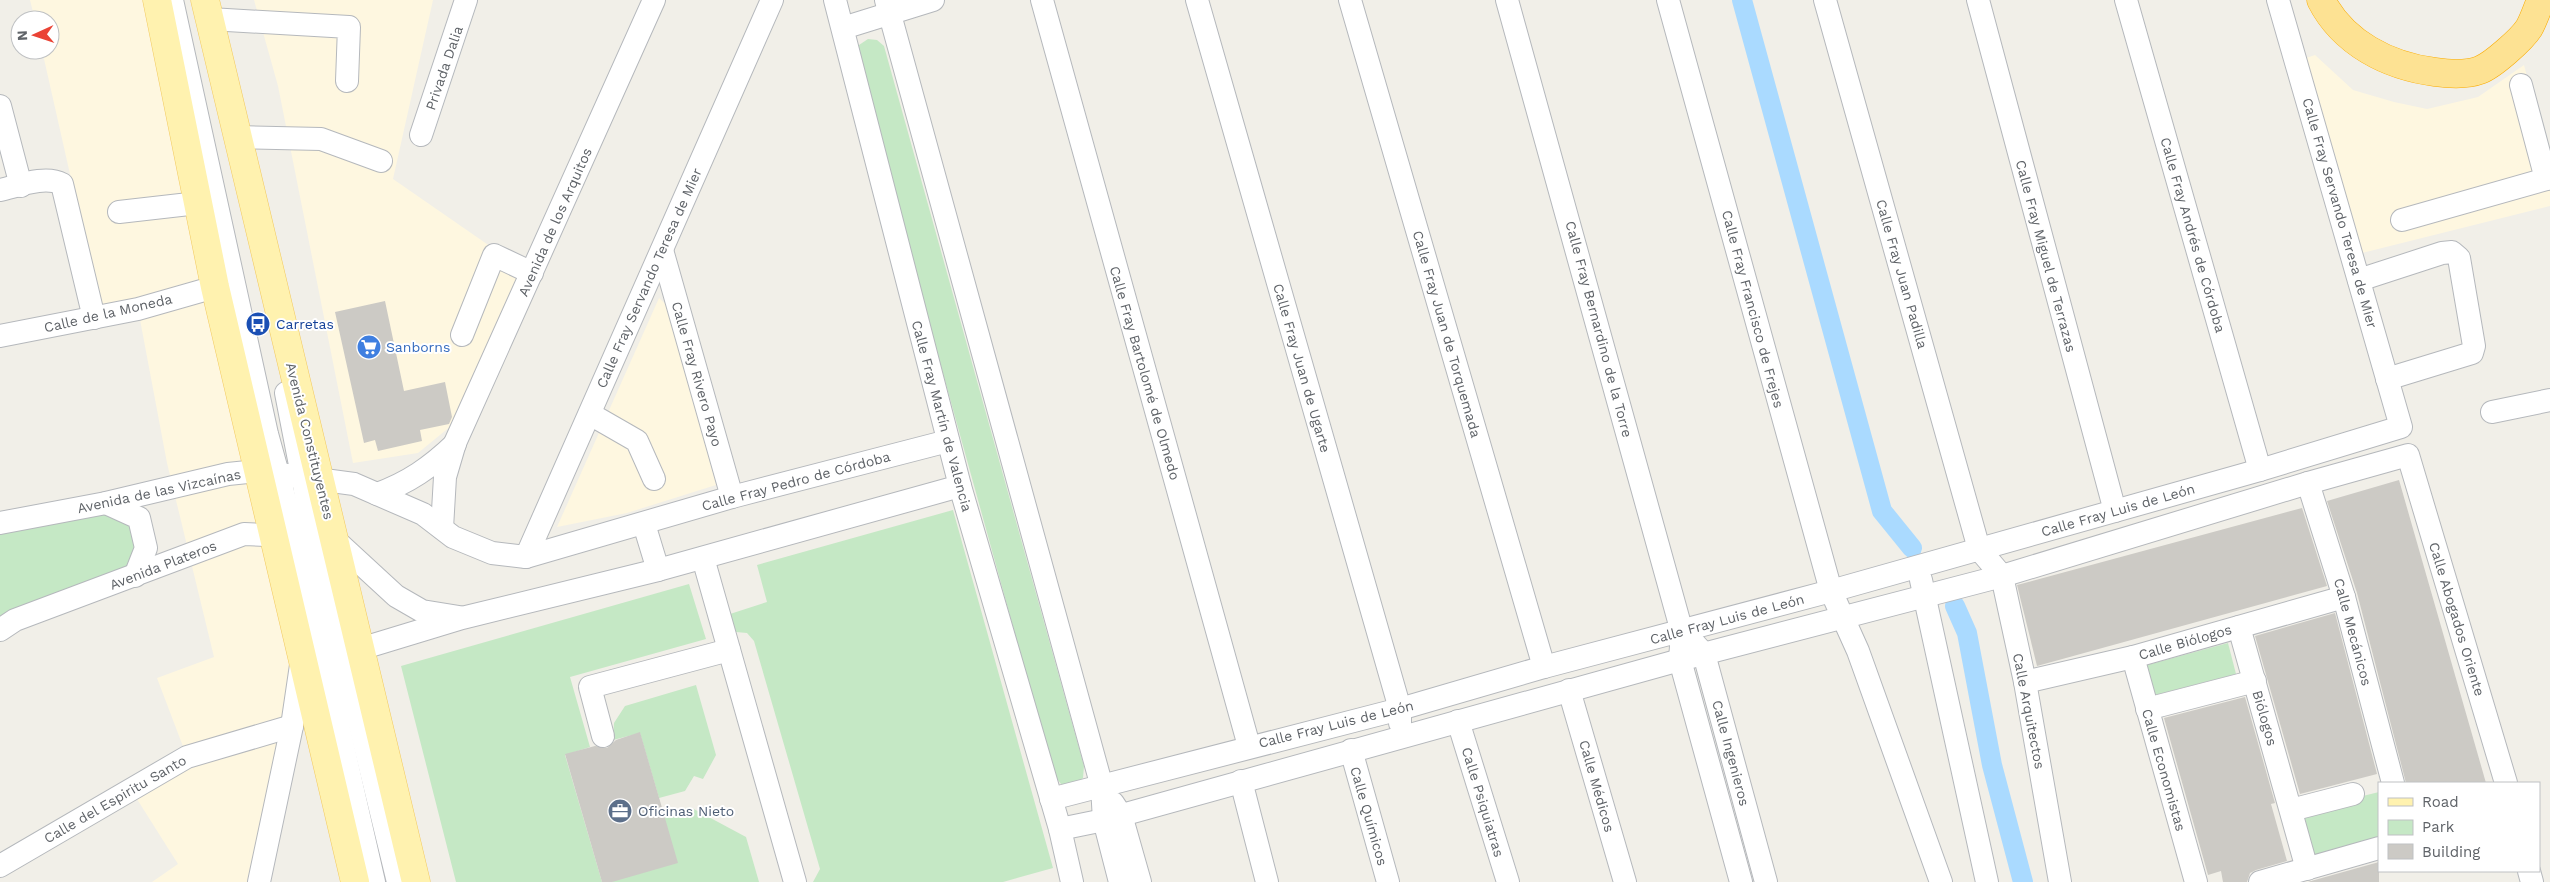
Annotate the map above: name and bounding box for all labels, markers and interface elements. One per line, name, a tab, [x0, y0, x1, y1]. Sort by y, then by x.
north arrow	[10, 10, 60, 60]
street label: Privada Dalia	[422, 24, 466, 112]
text: N	[14, 30, 30, 41]
street label: Calle Fray Servando Teresa de Mier	[2299, 96, 2381, 330]
street label: Calle Fray Andrés de Córdoba	[2157, 135, 2229, 335]
street label: Avenida de los Arquitos	[515, 145, 595, 299]
street label: Calle Fray Miguel de Terrazas	[2013, 158, 2079, 354]
street label: Calle Fray Servando Teresa de Mier	[593, 165, 705, 390]
street label: Calle Fray Juan Padilla	[1873, 198, 1931, 351]
street label: Calle Fray Francisco de Frejes	[1719, 208, 1787, 410]
street label: Calle Fray Bernardino de la Torre	[1562, 219, 1636, 439]
street label: Calle Fray Juan de Torquemada	[1410, 229, 1484, 439]
street label: Calle Fray Bartolomé de Olmedo	[1107, 264, 1183, 482]
street label: Calle Fray Juan de Ugarte	[1270, 282, 1334, 454]
street label: Calle de la Moneda	[42, 290, 174, 336]
street label: Calle Fray Rivero Payo	[669, 300, 725, 448]
bus stop icon: Carretas	[245, 311, 271, 337]
place label: Carretas	[276, 316, 334, 332]
street label: Calle Fray Martín de Valencia	[909, 319, 975, 514]
supermarket icon: Sanborns	[356, 334, 382, 360]
place label: Sanborns	[386, 339, 450, 355]
street label: Avenida Constituyentes	[283, 361, 337, 521]
street label: Calle Fray Pedro de Córdoba	[700, 448, 892, 514]
street label: Avenida de las Vizcaínas	[76, 466, 242, 516]
street label: Calle Fray Luis de León	[2039, 480, 2197, 540]
street label: Avenida Plateros	[107, 537, 219, 593]
street label: Calle Abogados Oriente	[2426, 540, 2488, 698]
street label: Calle Mecánicos	[2331, 576, 2375, 688]
street label: Calle Fray Luis de León	[1648, 591, 1806, 647]
street label: Calle Biólogos	[2137, 621, 2233, 663]
street label: Calle Arquitectos	[2010, 652, 2048, 770]
street label: Biólogos	[2249, 688, 2281, 748]
street label: Calle Fray Luis de León	[1257, 697, 1415, 751]
street label: Calle Ingenieros	[1709, 698, 1753, 808]
street label: Calle Economistas	[2139, 707, 2189, 833]
street label: Calle Médicos	[1576, 738, 1618, 834]
street label: Calle Psiquiatras	[1459, 745, 1507, 859]
street label: Calle del Espiritu Santo	[41, 752, 189, 846]
street label: Calle Químicos	[1347, 765, 1391, 867]
legend	[2378, 782, 2540, 872]
text: Road	[2422, 793, 2459, 811]
office icon: Oficinas Nieto	[607, 798, 633, 824]
place label: Oficinas Nieto	[638, 803, 734, 819]
text: Park	[2422, 818, 2455, 836]
text: Building	[2422, 843, 2480, 861]

